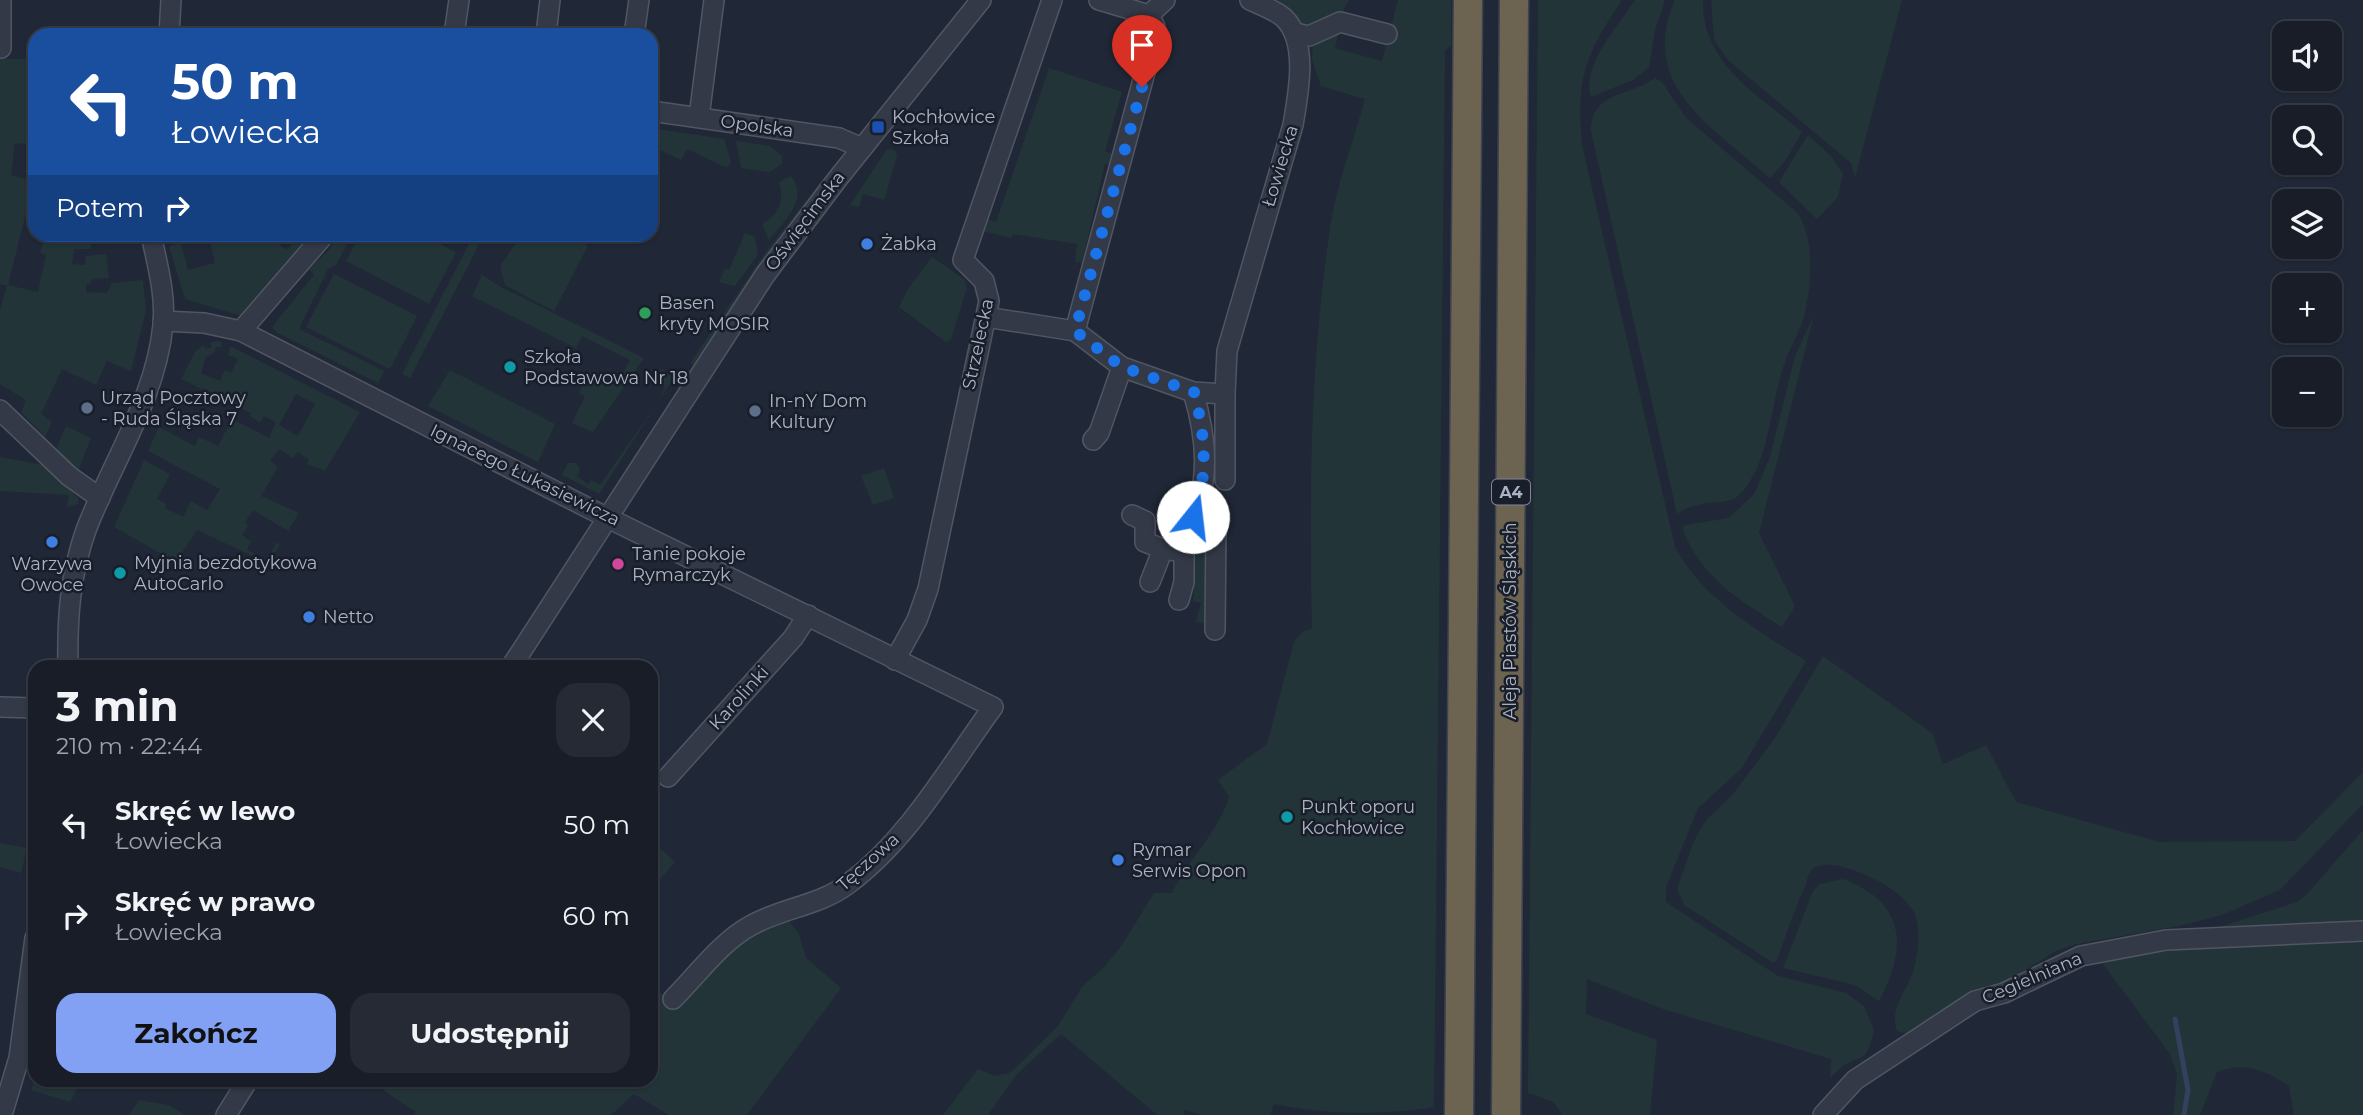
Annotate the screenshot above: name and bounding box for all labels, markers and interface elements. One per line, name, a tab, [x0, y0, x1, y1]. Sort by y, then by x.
pin	[1112, 15, 1172, 87]
map controls	[2272, 21, 2342, 427]
button: sound	[2272, 21, 2342, 91]
icon: arrive	[1123, 26, 1161, 64]
text: 50 m	[171, 52, 299, 111]
icon: left	[56, 56, 147, 147]
button: search	[2272, 105, 2342, 175]
place label: Kochłowice Szkoła	[892, 106, 995, 149]
street label: Opolska	[719, 110, 795, 142]
text: Łowiecka	[171, 112, 321, 151]
marker: Kochłowice Szkoła	[870, 119, 886, 135]
street label: Łowiecka	[1257, 122, 1303, 210]
street label: Oświęcimska	[760, 167, 850, 275]
icon: right	[158, 189, 196, 227]
button: layers	[2272, 189, 2342, 259]
text: Potem	[56, 192, 144, 224]
place label: Żabka	[881, 233, 937, 255]
marker: Żabka	[859, 236, 875, 252]
button: +	[2272, 273, 2342, 343]
place label: Basen kryty MOSIR	[659, 292, 770, 335]
street label: Strzelecka	[958, 297, 998, 391]
marker: Basen kryty MOSIR	[637, 305, 653, 321]
place label: Szkoła Podstawowa Nr 18	[524, 346, 688, 389]
button: −	[2272, 357, 2342, 427]
marker: Szkoła Podstawowa Nr 18	[502, 359, 518, 375]
place label: Urząd Pocztowy - Ruda Śląska 7	[101, 387, 246, 430]
place label: In-nY Dom Kultury	[769, 390, 867, 433]
marker: Urząd Pocztowy - Ruda Śląska 7	[79, 400, 95, 416]
marker: In-nY Dom Kultury	[747, 403, 763, 419]
street label: Ignacego Łukasiewicza	[427, 419, 623, 531]
position arrow	[1156, 480, 1230, 554]
road number: A4	[1492, 480, 1530, 505]
street label: Aleja Piastów Śląskich	[1499, 522, 1521, 720]
marker: Warzywa Owoce	[44, 534, 60, 550]
place label: Tanie pokoje Rymarczyk	[632, 543, 746, 586]
place label: Myjnia bezdotykowa AutoCarlo	[134, 552, 317, 595]
place label: Warzywa Owoce	[11, 553, 93, 596]
marker: Tanie pokoje Rymarczyk	[610, 556, 626, 572]
marker: Myjnia bezdotykowa AutoCarlo	[112, 565, 128, 581]
place label: Netto	[323, 606, 374, 628]
marker: Netto	[301, 609, 317, 625]
street label: Karolinki	[704, 661, 774, 735]
text: 3 min	[56, 680, 178, 732]
button: close	[556, 683, 630, 757]
text: 210 m · 22:44	[56, 732, 202, 760]
text: Skręć w lewo	[115, 795, 295, 827]
place label: Punkt oporu Kochłowice	[1301, 796, 1415, 839]
icon: left	[56, 806, 94, 844]
text: 50 m	[564, 809, 630, 841]
marker: Punkt oporu Kochłowice	[1279, 809, 1295, 825]
text: Łowiecka	[115, 827, 223, 855]
street label: Tęczowa	[832, 828, 904, 896]
place label: Rymar Serwis Opon	[1132, 839, 1246, 882]
marker: Rymar Serwis Opon	[1110, 852, 1126, 868]
text: Skręć w prawo	[115, 886, 315, 918]
icon: right	[56, 897, 94, 935]
text: 60 m	[563, 900, 630, 932]
text: Łowiecka	[115, 918, 223, 946]
street label: Cegielniana	[1979, 947, 2085, 1009]
button: Zakończ	[56, 993, 336, 1073]
button: Udostępnij	[350, 993, 630, 1073]

